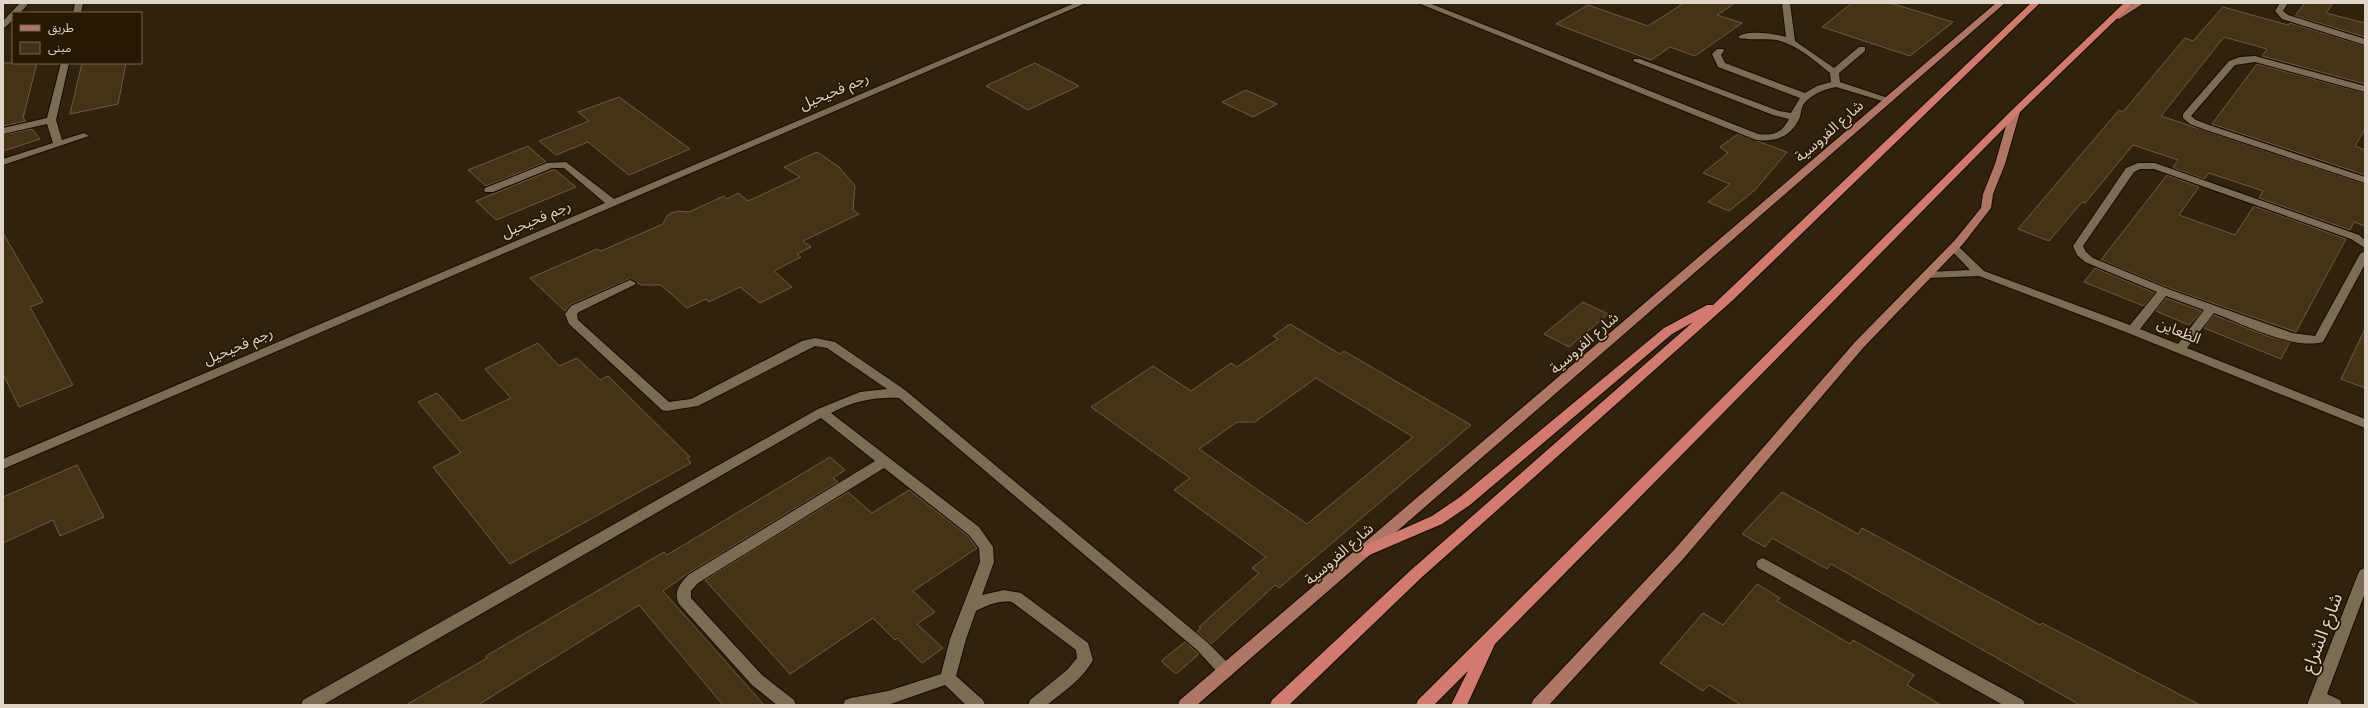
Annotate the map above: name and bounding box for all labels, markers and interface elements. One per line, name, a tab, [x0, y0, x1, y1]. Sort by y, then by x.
legend	[12, 12, 142, 64]
text: طريق	[48, 21, 74, 36]
text: مبنى	[48, 41, 71, 55]
street label: رجم فحيحيل	[797, 68, 872, 116]
street label: شارع الفروسية	[1791, 96, 1869, 168]
street label: رجم فحيحيل	[499, 196, 574, 244]
street label: شارع الفروسية	[1546, 308, 1624, 380]
street label: الظعاين	[2154, 314, 2204, 348]
street label: رجم فحيحيل	[201, 323, 276, 371]
street label: شارع الفروسية	[1301, 519, 1379, 591]
street label: شارع الشراع	[2297, 590, 2350, 677]

